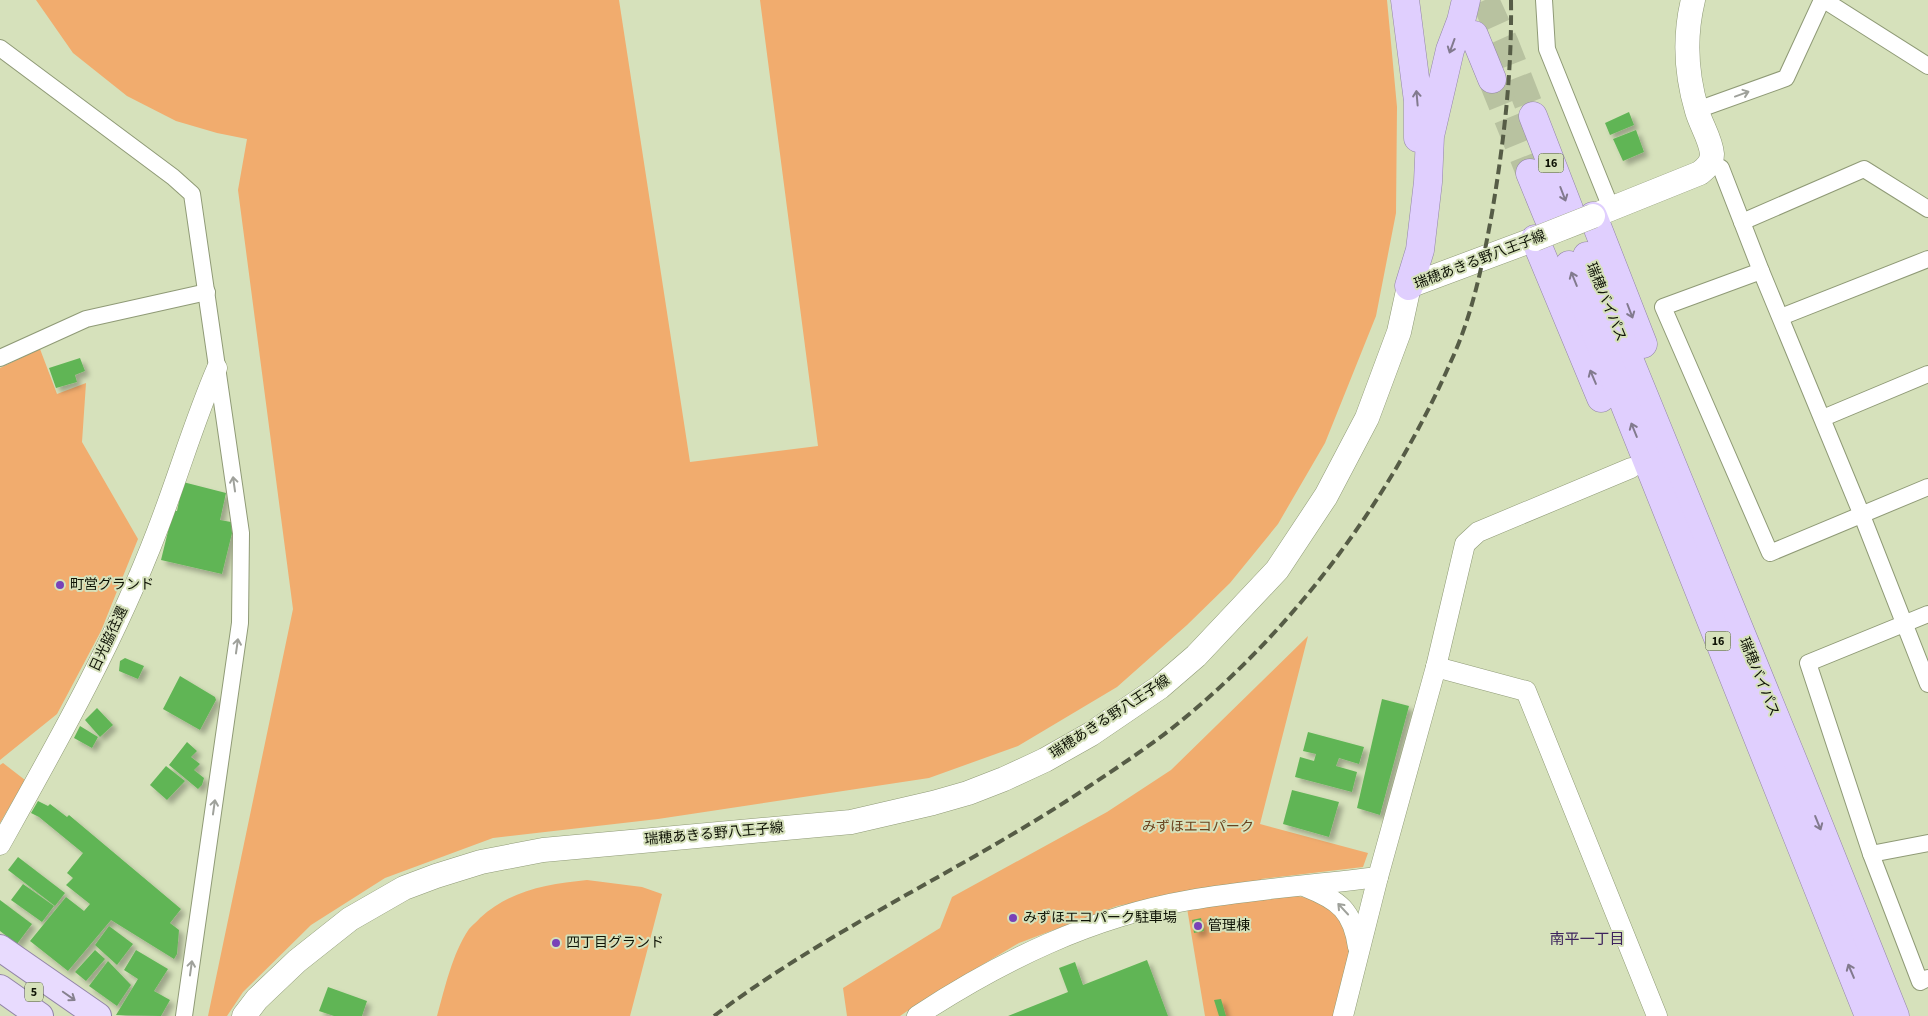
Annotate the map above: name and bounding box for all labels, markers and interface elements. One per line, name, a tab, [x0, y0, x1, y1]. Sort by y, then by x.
one-way arrow	[1447, 38, 1456, 54]
one-way arrow	[1734, 89, 1749, 98]
one-way arrow	[1412, 91, 1422, 107]
road number: 16	[1538, 154, 1564, 172]
one-way arrow	[1559, 186, 1568, 201]
street label: 瑞穂あきる野八王子線	[1411, 226, 1549, 294]
street label: 瑞穂バイパス	[1581, 259, 1631, 345]
one-way arrow	[1569, 272, 1578, 287]
one-way arrow	[1626, 302, 1635, 318]
one-way arrow	[1587, 370, 1597, 385]
one-way arrow	[1629, 423, 1639, 438]
one-way arrow	[229, 477, 239, 493]
place label: 町営グランド	[70, 575, 154, 595]
marker: 町営グランド	[54, 579, 66, 591]
street label: 日光脇往還	[85, 603, 133, 675]
road number: 16	[1706, 631, 1730, 650]
street label: 瑞穂バイパス	[1734, 634, 1784, 720]
one-way arrow	[232, 638, 242, 654]
street label: 瑞穂あきる野八王子線	[1046, 671, 1174, 763]
one-way arrow	[209, 799, 219, 815]
one-way arrow	[1815, 816, 1824, 831]
park label: みずほエコパーク	[1142, 817, 1254, 837]
street label: 瑞穂あきる野八王子線	[644, 818, 784, 850]
one-way arrow	[1337, 903, 1349, 915]
place label: みずほエコパーク駐車場	[1023, 908, 1177, 928]
marker: みずほエコパーク駐車場	[1007, 912, 1019, 924]
place label: 管理棟	[1208, 916, 1250, 936]
marker: 管理棟	[1192, 920, 1204, 932]
district label: 南平一丁目	[1549, 929, 1625, 950]
place label: 四丁目グランド	[566, 933, 664, 953]
marker: 四丁目グランド	[550, 937, 562, 949]
one-way arrow	[186, 960, 196, 976]
one-way arrow	[1845, 964, 1855, 979]
road number: 5	[25, 982, 43, 1002]
one-way arrow	[62, 991, 76, 1001]

